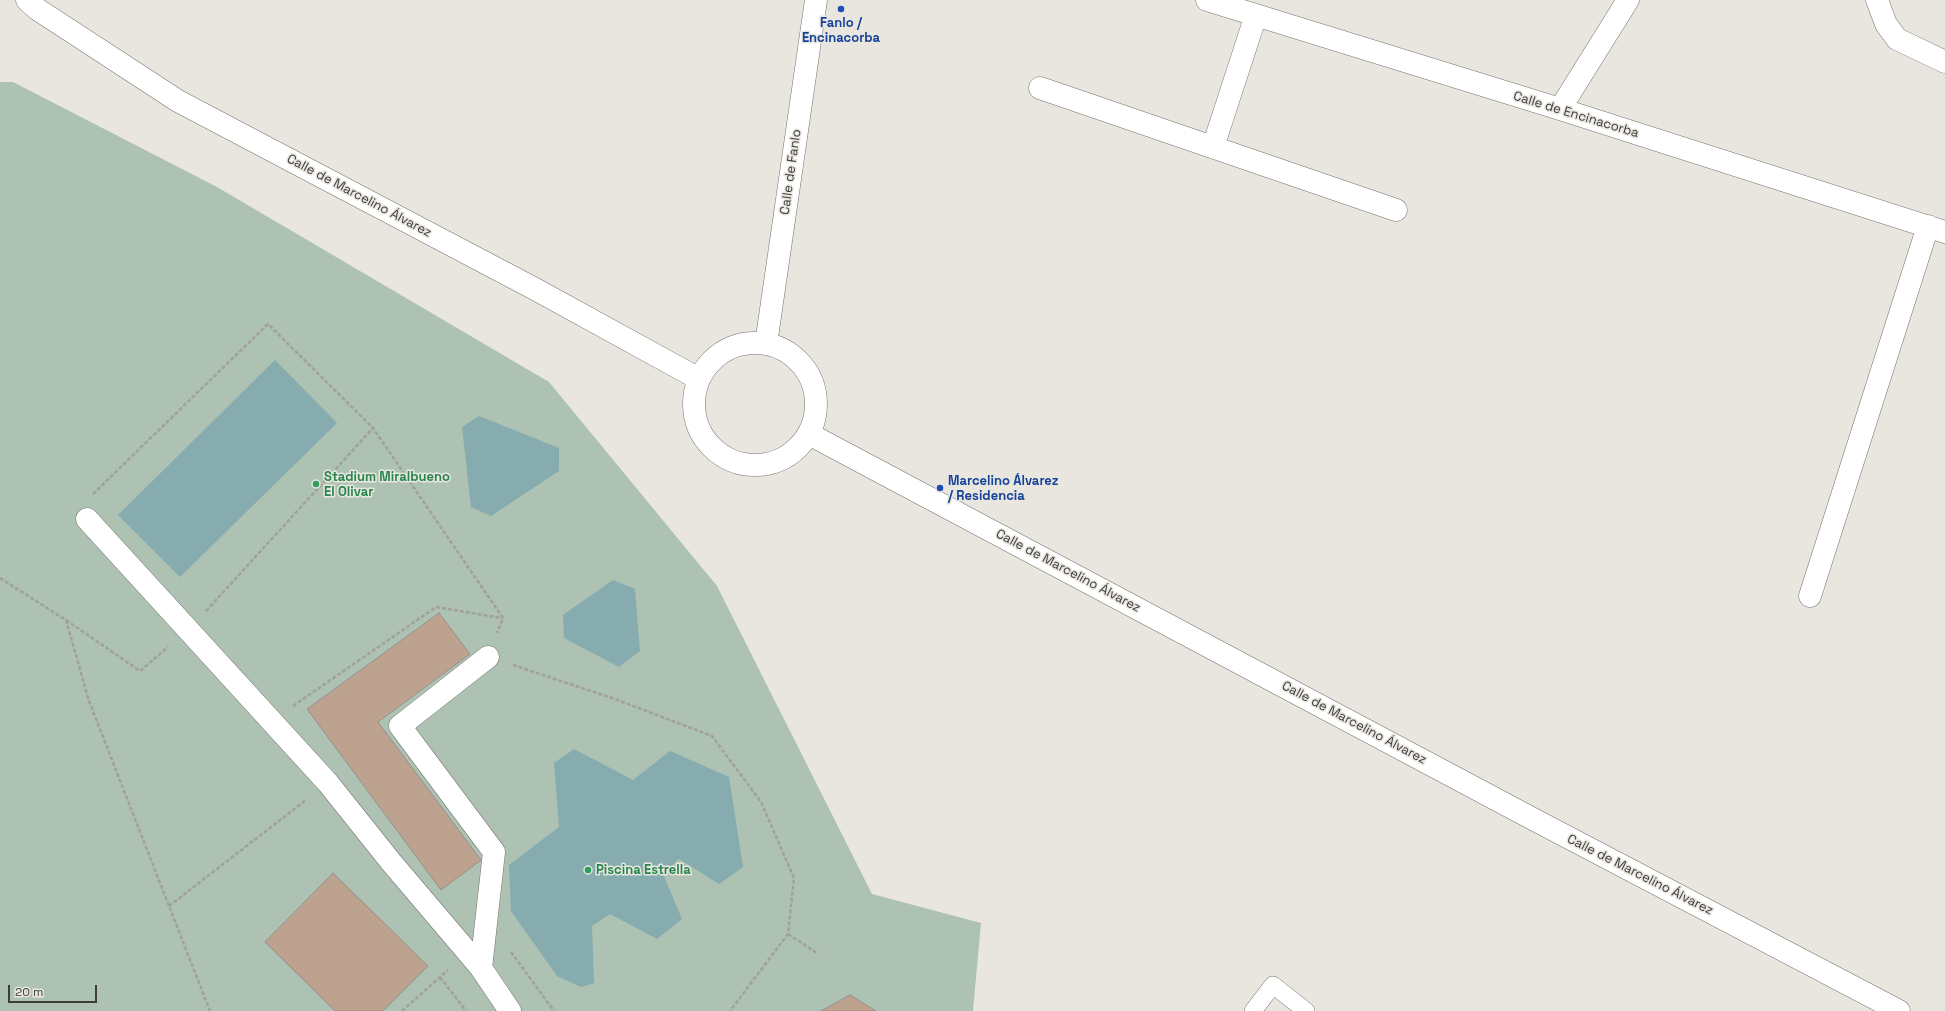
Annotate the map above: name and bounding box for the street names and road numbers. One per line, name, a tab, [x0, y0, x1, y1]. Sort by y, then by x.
street label: Calle de Encinacorba	[1511, 88, 1641, 142]
street label: Calle de Fanlo	[777, 128, 805, 216]
street label: Calle de Marcelino Álvarez	[284, 151, 434, 241]
street label: Calle de Marcelino Álvarez	[993, 526, 1143, 616]
street label: Calle de Marcelino Álvarez	[1279, 678, 1429, 768]
street label: Calle de Marcelino Álvarez	[1564, 831, 1716, 919]

